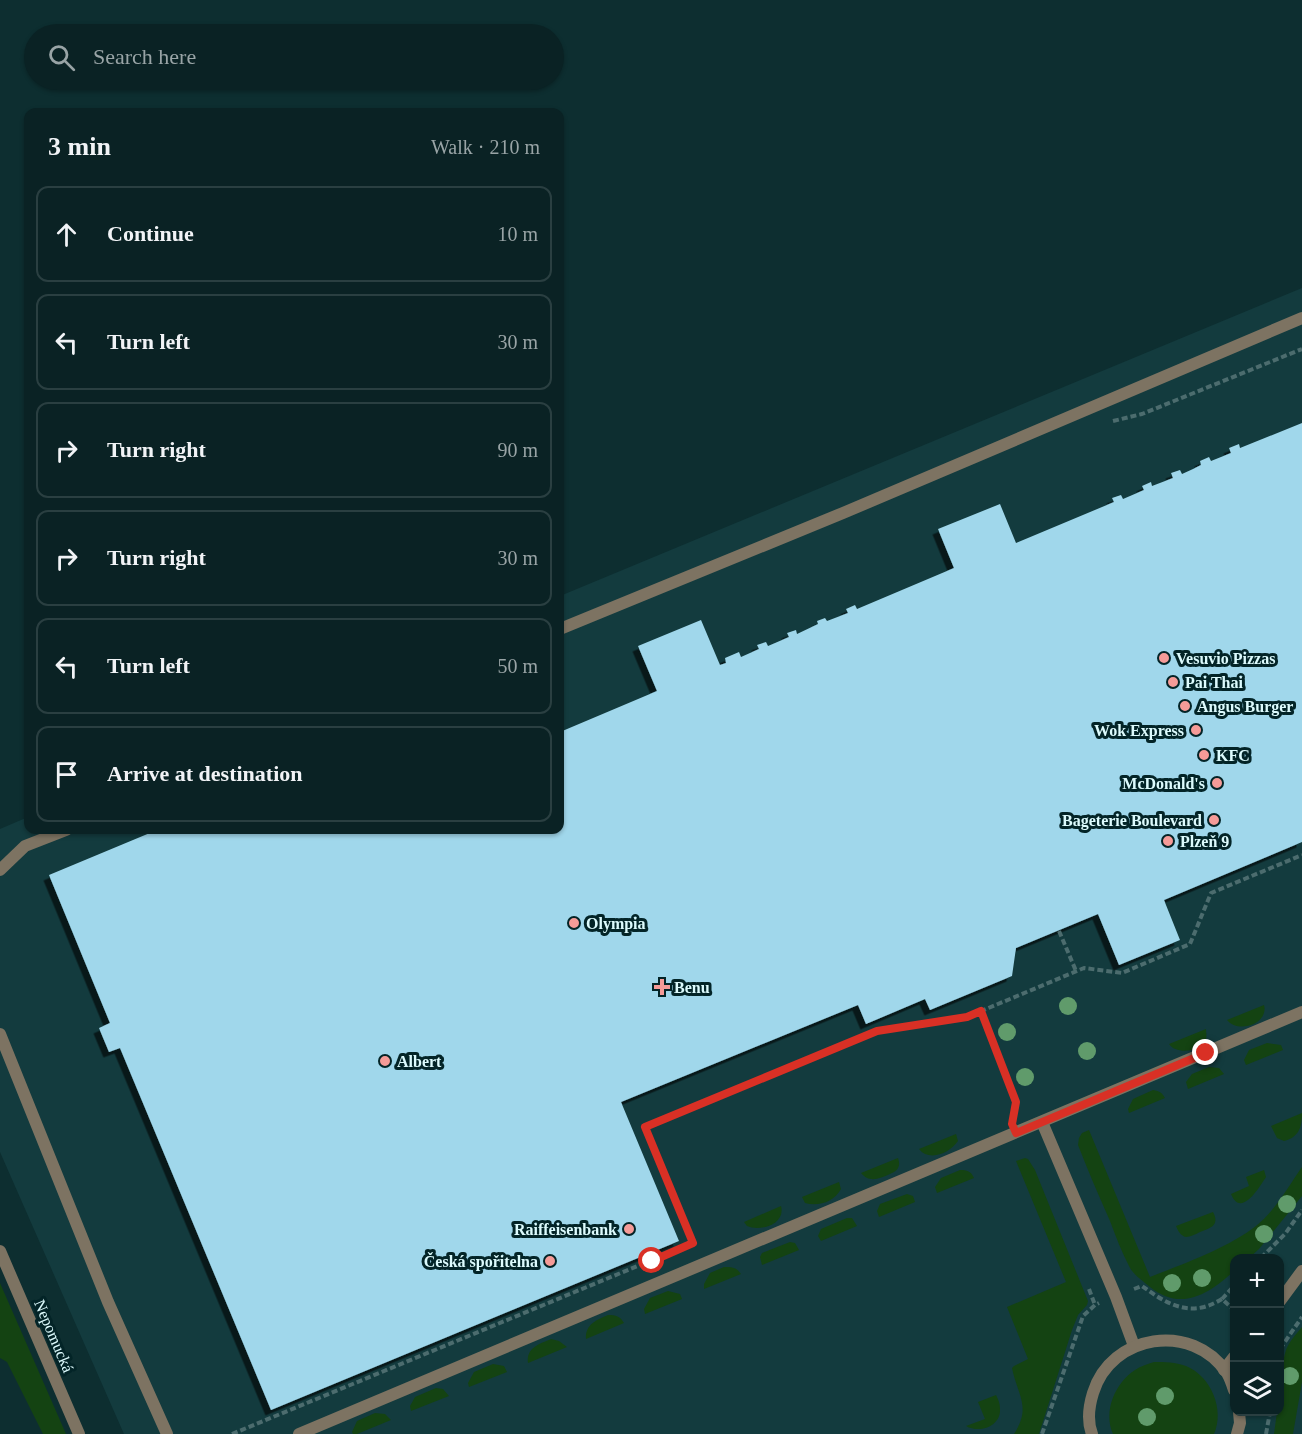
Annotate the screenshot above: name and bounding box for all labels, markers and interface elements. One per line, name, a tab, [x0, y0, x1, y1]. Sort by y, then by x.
search box	[24, 24, 564, 90]
icon: search	[45, 41, 78, 74]
text: Search here	[93, 44, 196, 69]
text: 3 min	[48, 132, 111, 161]
text: Walk · 210 m	[431, 136, 540, 158]
icon: ahead	[50, 218, 83, 251]
text: Continue	[107, 221, 194, 246]
text: 10 m	[497, 223, 538, 245]
icon: left	[50, 326, 83, 359]
text: Turn left	[107, 329, 190, 354]
text: 30 m	[497, 331, 538, 353]
icon: right	[50, 434, 83, 467]
text: Turn right	[107, 437, 206, 462]
text: 90 m	[497, 439, 538, 461]
icon: right	[50, 542, 83, 575]
text: Turn right	[107, 545, 206, 570]
text: 30 m	[497, 547, 538, 569]
icon: left	[50, 650, 83, 683]
place label: Vesuvio Pizzas	[1176, 650, 1275, 667]
marker: Vesuvio Pizzas	[1157, 651, 1171, 665]
text: Turn left	[107, 653, 190, 678]
text: 50 m	[497, 655, 538, 677]
place label: Pai Thai	[1185, 674, 1244, 691]
marker: Pai Thai	[1166, 675, 1180, 689]
place label: Angus Burger	[1197, 698, 1293, 716]
marker: Angus Burger	[1178, 699, 1192, 713]
place label: Wok Express	[1094, 722, 1184, 740]
marker: Wok Express	[1189, 723, 1203, 737]
place label: KFC	[1216, 747, 1250, 764]
marker: KFC	[1197, 748, 1211, 762]
icon: arrive	[50, 758, 83, 791]
text: Arrive at destination	[107, 761, 303, 786]
place label: McDonald's	[1122, 775, 1205, 792]
marker: McDonald's	[1210, 776, 1224, 790]
place label: Bageterie Boulevard	[1062, 812, 1202, 830]
marker: Bageterie Boulevard	[1207, 813, 1221, 827]
place label: Plzeň 9	[1180, 833, 1229, 850]
marker: Plzeň 9	[1161, 834, 1175, 848]
place label: Olympia	[586, 915, 646, 933]
marker: Olympia	[567, 916, 581, 930]
place label: Benu	[674, 979, 710, 996]
marker: Benu	[655, 980, 669, 994]
route end	[1192, 1039, 1218, 1065]
place label: Albert	[397, 1053, 442, 1070]
marker: Albert	[378, 1054, 392, 1068]
place label: Raiffeisenbank	[514, 1221, 617, 1238]
marker: Raiffeisenbank	[622, 1222, 636, 1236]
route start	[638, 1247, 664, 1273]
place label: Česká spořitelna	[424, 1252, 538, 1271]
marker: Česká spořitelna	[543, 1254, 557, 1268]
map controls	[1230, 1254, 1284, 1416]
button: +	[1230, 1254, 1284, 1308]
street label: Nepomucká	[30, 1297, 77, 1375]
button: −	[1230, 1308, 1284, 1362]
button: layers	[1230, 1362, 1284, 1416]

